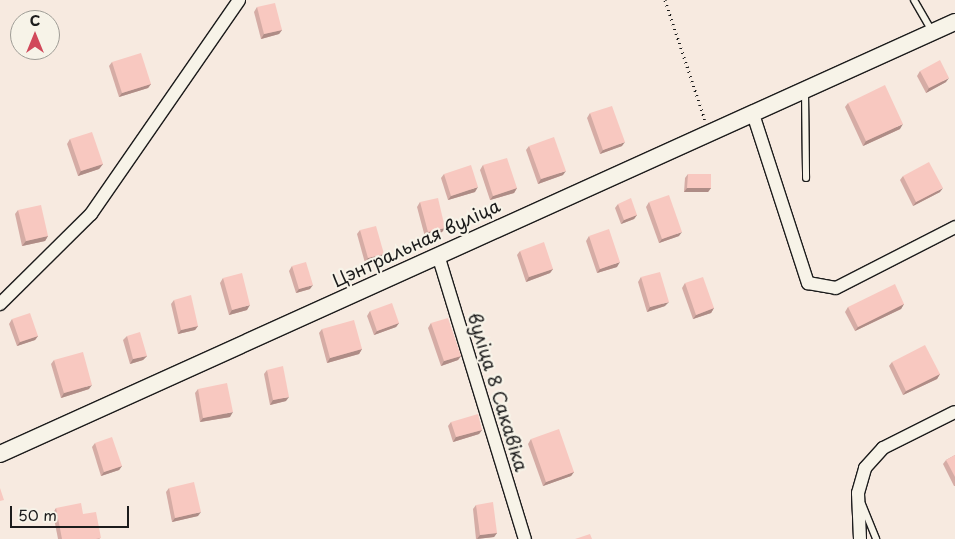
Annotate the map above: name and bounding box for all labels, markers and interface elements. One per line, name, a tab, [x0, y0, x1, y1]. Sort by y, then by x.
north arrow	[10, 10, 60, 60]
text: С	[30, 10, 40, 31]
street label: Цэнтральная вуліца	[329, 195, 503, 291]
street label: вуліца 8 Сакавіка	[464, 310, 532, 474]
scale bar	[12, 496, 131, 528]
text: 50 m	[18, 503, 57, 526]

